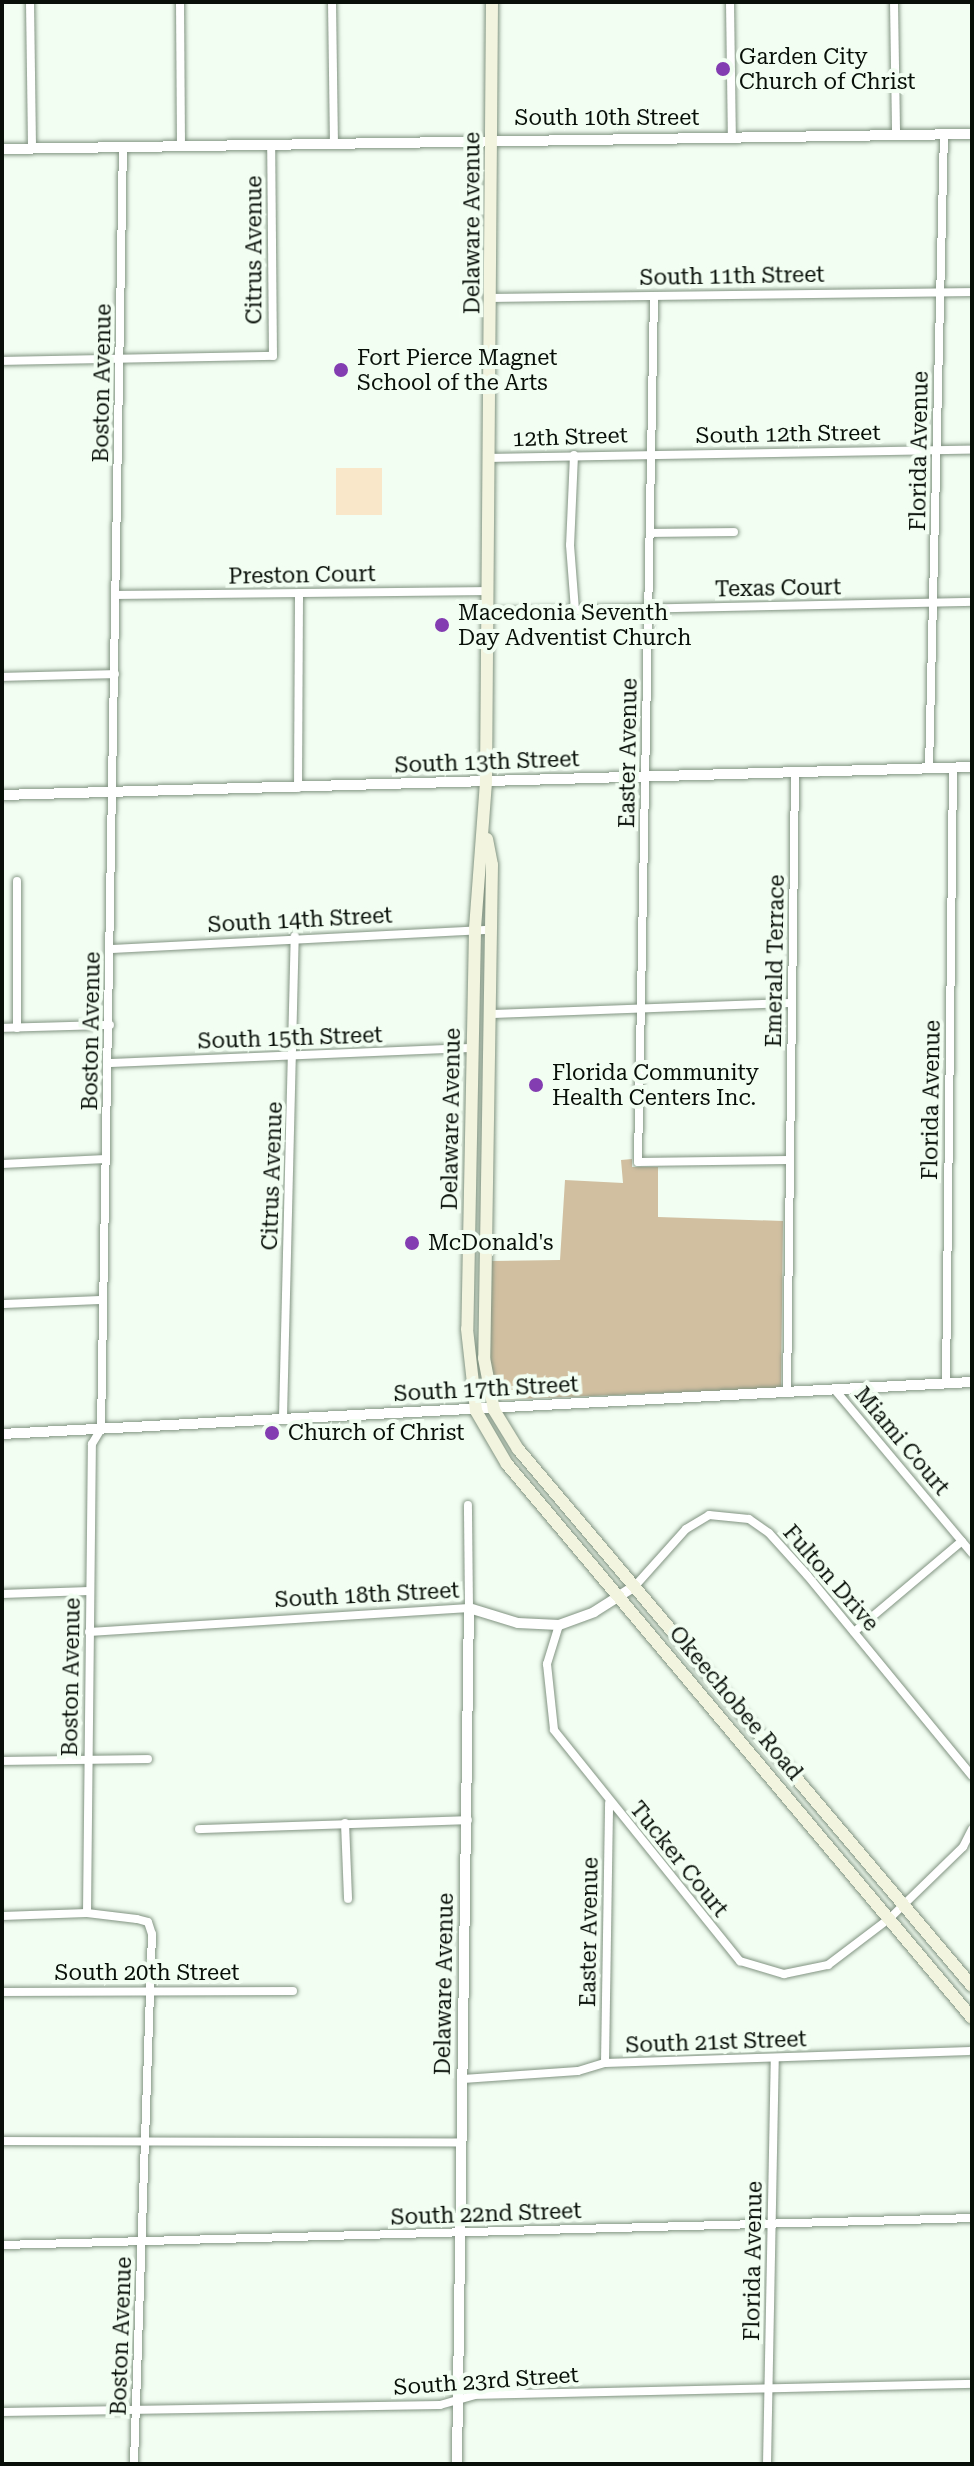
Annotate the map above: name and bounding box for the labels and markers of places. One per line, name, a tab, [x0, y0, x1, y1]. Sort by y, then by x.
place label: Garden City Church of Christ	[739, 43, 916, 94]
marker: Garden City Church of Christ	[714, 60, 732, 78]
place label: Fort Pierce Magnet School of the Arts	[357, 344, 558, 396]
marker: Fort Pierce Magnet School of the Arts	[332, 361, 350, 379]
place label: Macedonia Seventh Day Adventist Church	[458, 599, 691, 650]
marker: Macedonia Seventh Day Adventist Church	[433, 616, 451, 634]
place label: Florida Community Health Centers Inc.	[552, 1059, 759, 1110]
marker: Florida Community Health Centers Inc.	[527, 1076, 545, 1094]
place label: McDonald's	[428, 1230, 553, 1256]
marker: McDonald's	[403, 1234, 421, 1252]
place label: Church of Christ	[288, 1420, 465, 1446]
marker: Church of Christ	[263, 1424, 281, 1442]

